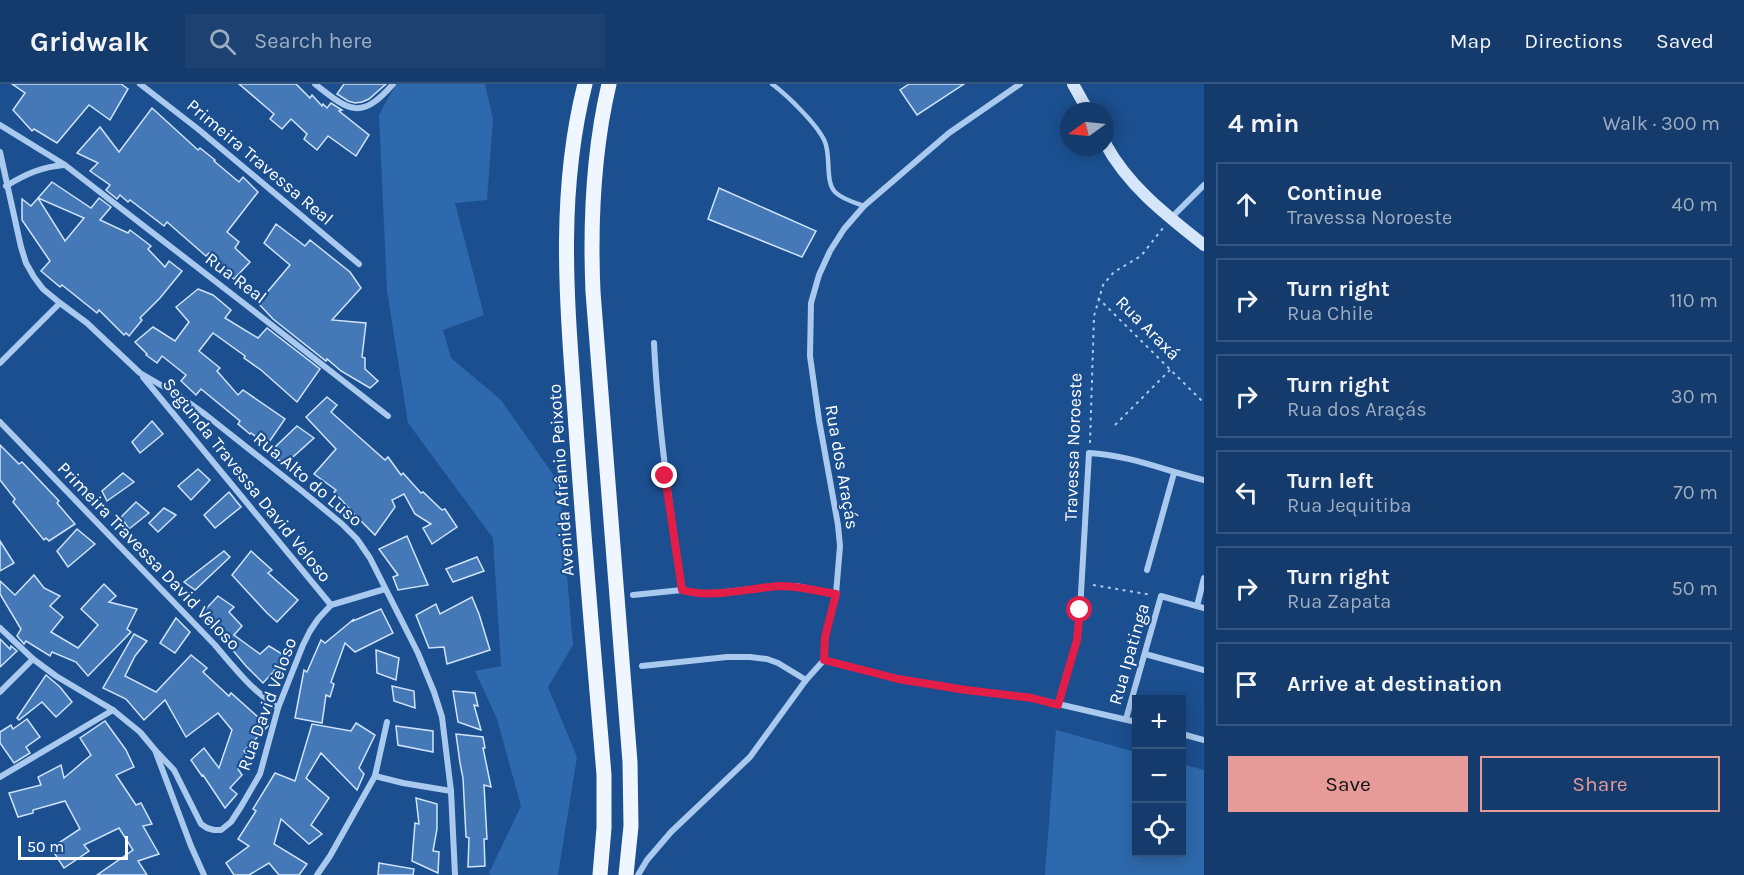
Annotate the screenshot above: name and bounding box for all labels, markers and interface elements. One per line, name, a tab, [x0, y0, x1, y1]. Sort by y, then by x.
search box	[185, 14, 605, 68]
text: Gridwalk	[30, 25, 149, 58]
icon: search	[206, 25, 239, 58]
text: Search here	[254, 28, 372, 54]
text: Map	[1450, 29, 1491, 53]
text: Directions	[1524, 29, 1623, 53]
text: Saved	[1656, 29, 1714, 53]
street label: Primeira Travessa Real	[182, 94, 338, 230]
north arrow	[1060, 102, 1114, 156]
text: 4 min	[1228, 108, 1299, 139]
text: Walk · 300 m	[1603, 112, 1720, 135]
text: Continue	[1287, 180, 1382, 206]
icon: ahead	[1230, 188, 1263, 221]
text: 40 m	[1672, 193, 1718, 216]
text: Travessa Noroeste	[1287, 206, 1452, 229]
street label: Rua Real	[201, 248, 271, 308]
text: Turn right	[1287, 276, 1390, 302]
icon: right	[1230, 284, 1263, 317]
text: 110 m	[1669, 289, 1718, 312]
street label: Rua Araxá	[1111, 291, 1185, 365]
text: Rua Chile	[1287, 302, 1373, 325]
street label: Travessa Noroeste	[1059, 372, 1087, 522]
text: Turn right	[1287, 372, 1390, 398]
street label: Segunda Travessa David Veloso	[158, 373, 336, 587]
icon: right	[1230, 380, 1263, 413]
street label: Avenida Afrânio Peixoto	[543, 383, 579, 577]
text: 30 m	[1671, 385, 1718, 408]
text: Rua dos Araçás	[1287, 398, 1427, 421]
street label: Rua dos Araçás	[820, 403, 864, 531]
street label: Rua Alto do Luso	[249, 427, 367, 531]
street label: Primeira Travessa David Veloso	[53, 457, 245, 655]
route end	[651, 462, 677, 488]
text: Turn left	[1287, 468, 1374, 494]
icon: left	[1230, 476, 1263, 509]
text: 70 m	[1673, 481, 1718, 504]
text: Rua Jequitiba	[1287, 494, 1412, 517]
text: Turn right	[1287, 564, 1390, 590]
icon: right	[1230, 572, 1263, 605]
text: 50 m	[1671, 577, 1718, 600]
text: Rua Zapata	[1287, 590, 1391, 613]
route start	[1066, 596, 1092, 622]
street label: Rua Ipatinga	[1104, 601, 1154, 707]
street label: Rua David Veloso	[233, 634, 301, 774]
icon: arrive	[1230, 668, 1263, 701]
text: Arrive at destination	[1287, 671, 1502, 697]
map controls	[1132, 695, 1186, 857]
button: +	[1132, 695, 1186, 749]
button: −	[1132, 749, 1186, 803]
button: Save	[1228, 756, 1468, 812]
button: Share	[1480, 756, 1720, 812]
button: locate	[1132, 803, 1186, 857]
scale bar	[18, 833, 128, 860]
text: 50 m	[27, 837, 64, 856]

